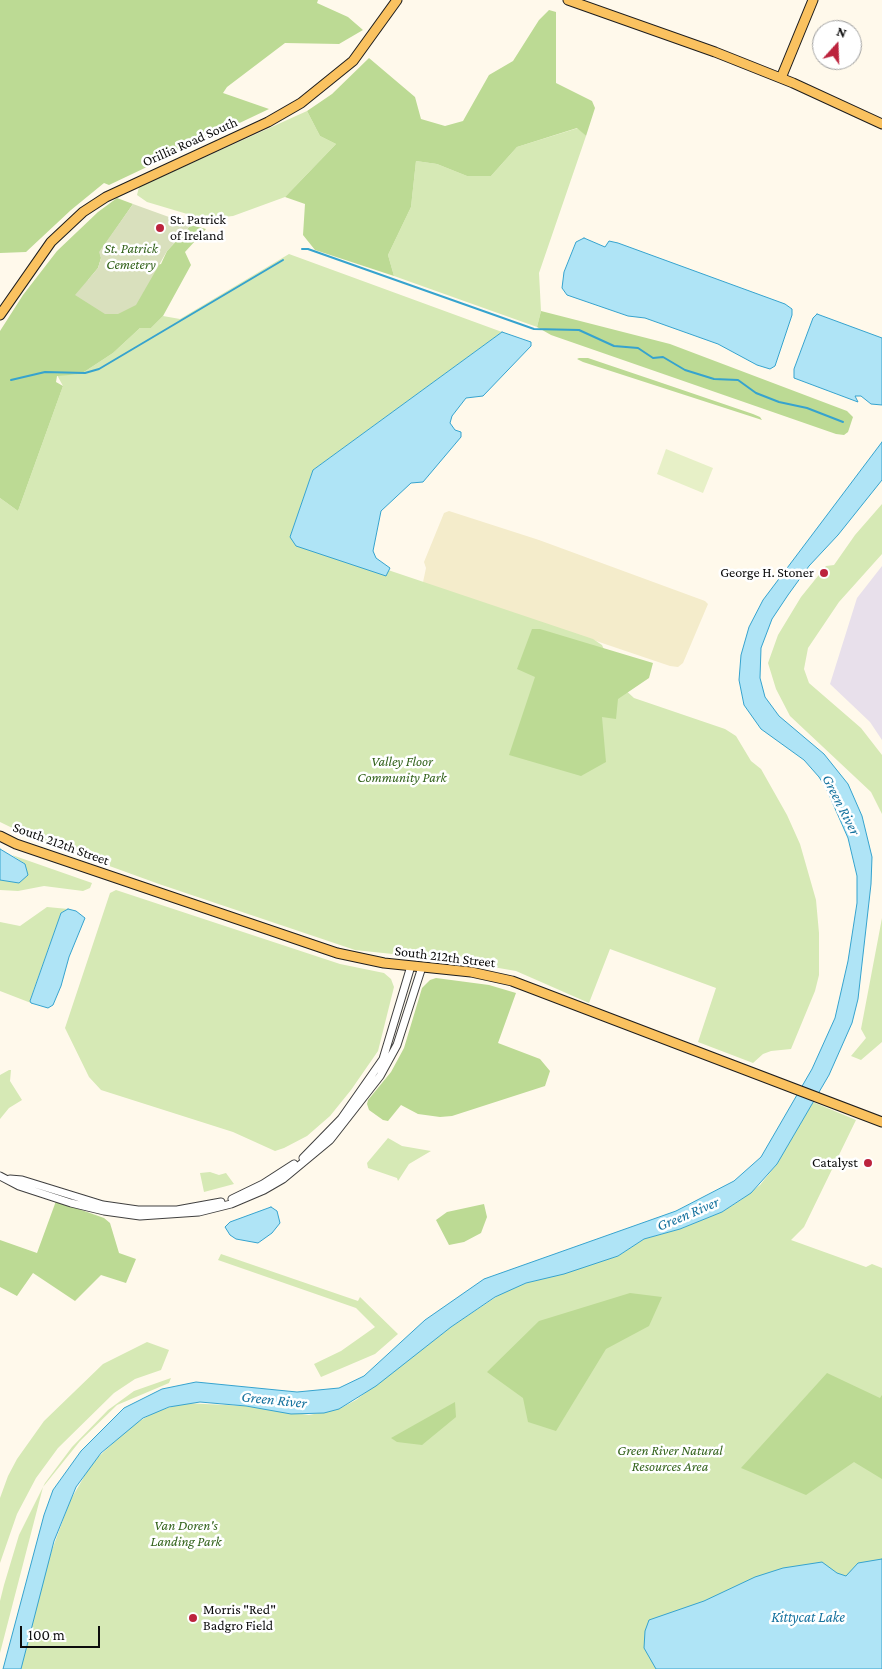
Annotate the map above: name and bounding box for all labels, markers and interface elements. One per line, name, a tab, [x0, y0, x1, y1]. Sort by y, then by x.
north arrow	[812, 20, 862, 70]
text: N	[835, 23, 849, 41]
street label: Orillia Road South	[140, 114, 240, 170]
place label: St. Patrick of Ireland	[170, 212, 226, 244]
marker: St. Patrick of Ireland	[154, 222, 166, 234]
park label: St. Patrick Cemetery	[104, 241, 158, 274]
place label: George H. Stoner	[720, 565, 814, 581]
marker: George H. Stoner	[818, 567, 830, 579]
park label: Valley Floor Community Park	[357, 754, 447, 786]
water label: Green River	[818, 772, 864, 838]
street label: South 212th Street	[11, 819, 111, 869]
street label: South 212th Street	[394, 942, 496, 972]
place label: Catalyst	[812, 1155, 858, 1171]
marker: Catalyst	[862, 1157, 874, 1169]
water label: Green River	[654, 1193, 722, 1235]
water label: Green River	[240, 1388, 308, 1412]
park label: Green River Natural Resources Area	[617, 1443, 723, 1475]
park label: Van Doren's Landing Park	[150, 1518, 222, 1550]
place label: Morris "Red" Badgro Field	[203, 1602, 276, 1634]
water label: Kittycat Lake	[771, 1608, 845, 1626]
marker: Morris "Red" Badgro Field	[187, 1612, 199, 1624]
scale bar	[22, 1616, 102, 1648]
text: 100 m	[28, 1627, 65, 1643]

